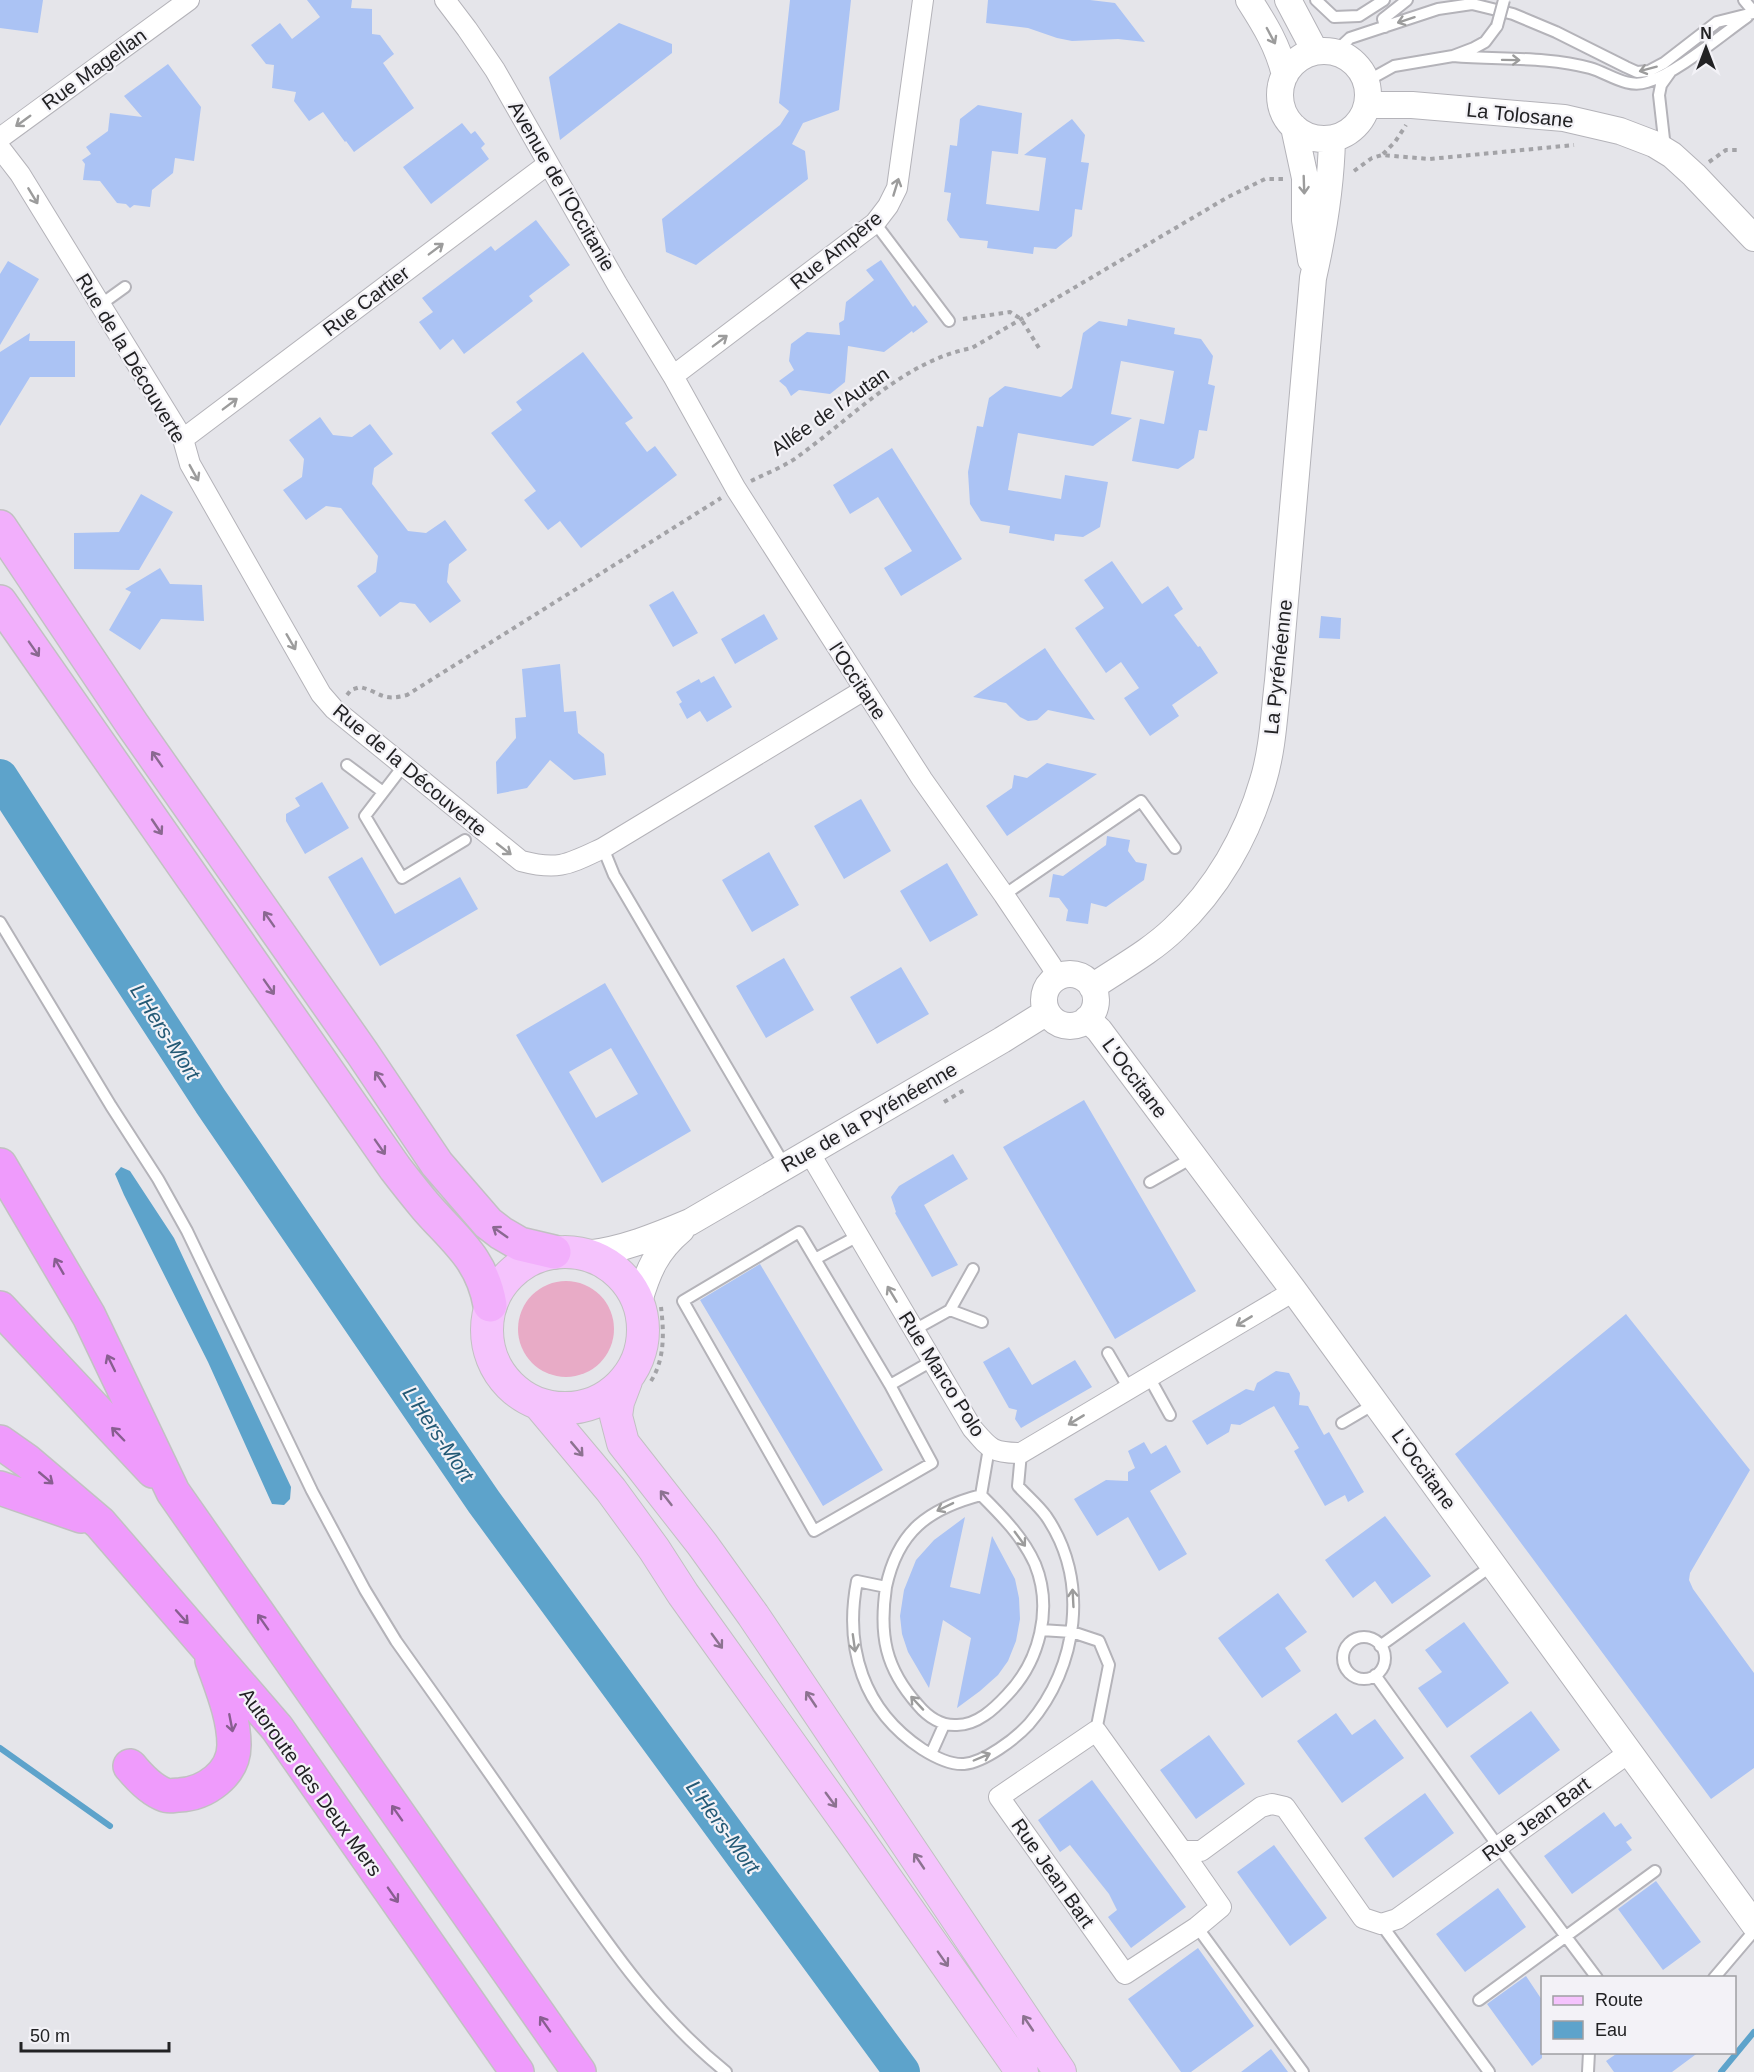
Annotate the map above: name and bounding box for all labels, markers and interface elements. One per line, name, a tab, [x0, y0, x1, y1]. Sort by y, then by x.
one-way arrow	[1397, 15, 1416, 26]
north arrow	[1676, 18, 1736, 78]
street label: Rue Magellan	[38, 24, 150, 114]
text: N	[1700, 25, 1712, 42]
one-way arrow	[1266, 26, 1277, 44]
one-way arrow	[1501, 54, 1521, 65]
one-way arrow	[1639, 64, 1658, 75]
street label: Avenue de l'Occitanie	[504, 97, 620, 275]
street label: La Tolosane	[1465, 98, 1575, 132]
one-way arrow	[15, 115, 31, 127]
one-way arrow	[1299, 174, 1310, 194]
one-way arrow	[891, 178, 902, 197]
one-way arrow	[28, 187, 40, 204]
street label: Rue Ampère	[786, 206, 886, 294]
one-way arrow	[427, 242, 443, 255]
street label: Rue Cartier	[319, 261, 414, 341]
street label: Rue de la Découverte	[72, 269, 190, 447]
one-way arrow	[711, 335, 727, 348]
street label: Allée de l'Autan	[767, 362, 893, 460]
one-way arrow	[221, 398, 237, 410]
one-way arrow	[189, 463, 200, 481]
street label: La Pyrénéenne	[1260, 598, 1296, 736]
one-way arrow	[285, 633, 297, 650]
street label: l'Occitane	[825, 638, 891, 724]
one-way arrow	[28, 641, 40, 657]
street label: Rue de la Découverte	[329, 699, 491, 841]
one-way arrow	[151, 752, 163, 768]
one-way arrow	[151, 818, 163, 834]
one-way arrow	[496, 842, 512, 855]
one-way arrow	[263, 911, 275, 927]
one-way arrow	[262, 978, 275, 994]
water label: L'Hers-Mort	[126, 980, 205, 1085]
street label: L'Occitane	[1098, 1034, 1172, 1122]
street label: Rue de la Pyrénéenne	[777, 1058, 961, 1176]
one-way arrow	[374, 1072, 386, 1088]
one-way arrow	[374, 1138, 386, 1154]
one-way arrow	[493, 1226, 509, 1238]
one-way arrow	[53, 1258, 65, 1275]
one-way arrow	[886, 1286, 898, 1303]
street label: Rue Marco Polo	[895, 1307, 989, 1441]
one-way arrow	[1236, 1315, 1253, 1327]
one-way arrow	[105, 1355, 117, 1373]
water label: L'Hers-Mort	[398, 1382, 479, 1486]
one-way arrow	[1068, 1415, 1085, 1427]
street label: L'Occitane	[1388, 1425, 1460, 1513]
one-way arrow	[111, 1427, 126, 1442]
one-way arrow	[570, 1441, 584, 1456]
one-way arrow	[38, 1471, 53, 1485]
one-way arrow	[660, 1491, 672, 1507]
one-way arrow	[936, 1501, 954, 1513]
one-way arrow	[1014, 1531, 1026, 1547]
one-way arrow	[1067, 1589, 1078, 1608]
one-way arrow	[175, 1609, 189, 1624]
one-way arrow	[257, 1615, 269, 1631]
one-way arrow	[711, 1633, 723, 1649]
one-way arrow	[849, 1633, 860, 1652]
street label: Autoroute des Deux Mers	[235, 1684, 387, 1880]
one-way arrow	[804, 1691, 817, 1708]
one-way arrow	[910, 1696, 924, 1711]
one-way arrow	[226, 1713, 237, 1732]
one-way arrow	[972, 1751, 991, 1762]
street label: Rue Jean Bart	[1478, 1772, 1595, 1865]
water label: L'Hers-Mort	[682, 1776, 765, 1879]
one-way arrow	[824, 1791, 837, 1807]
one-way arrow	[391, 1806, 403, 1822]
street label: Rue Jean Bart	[1007, 1814, 1099, 1932]
one-way arrow	[913, 1854, 925, 1870]
one-way arrow	[387, 1887, 399, 1903]
one-way arrow	[937, 1951, 949, 1967]
legend	[1541, 1976, 1736, 2054]
text: Route	[1595, 1990, 1643, 2010]
scale bar	[21, 2015, 170, 2053]
one-way arrow	[1021, 2015, 1034, 2032]
one-way arrow	[539, 2017, 551, 2033]
text: Eau	[1595, 2020, 1627, 2040]
text: 50 m	[30, 2026, 70, 2046]

